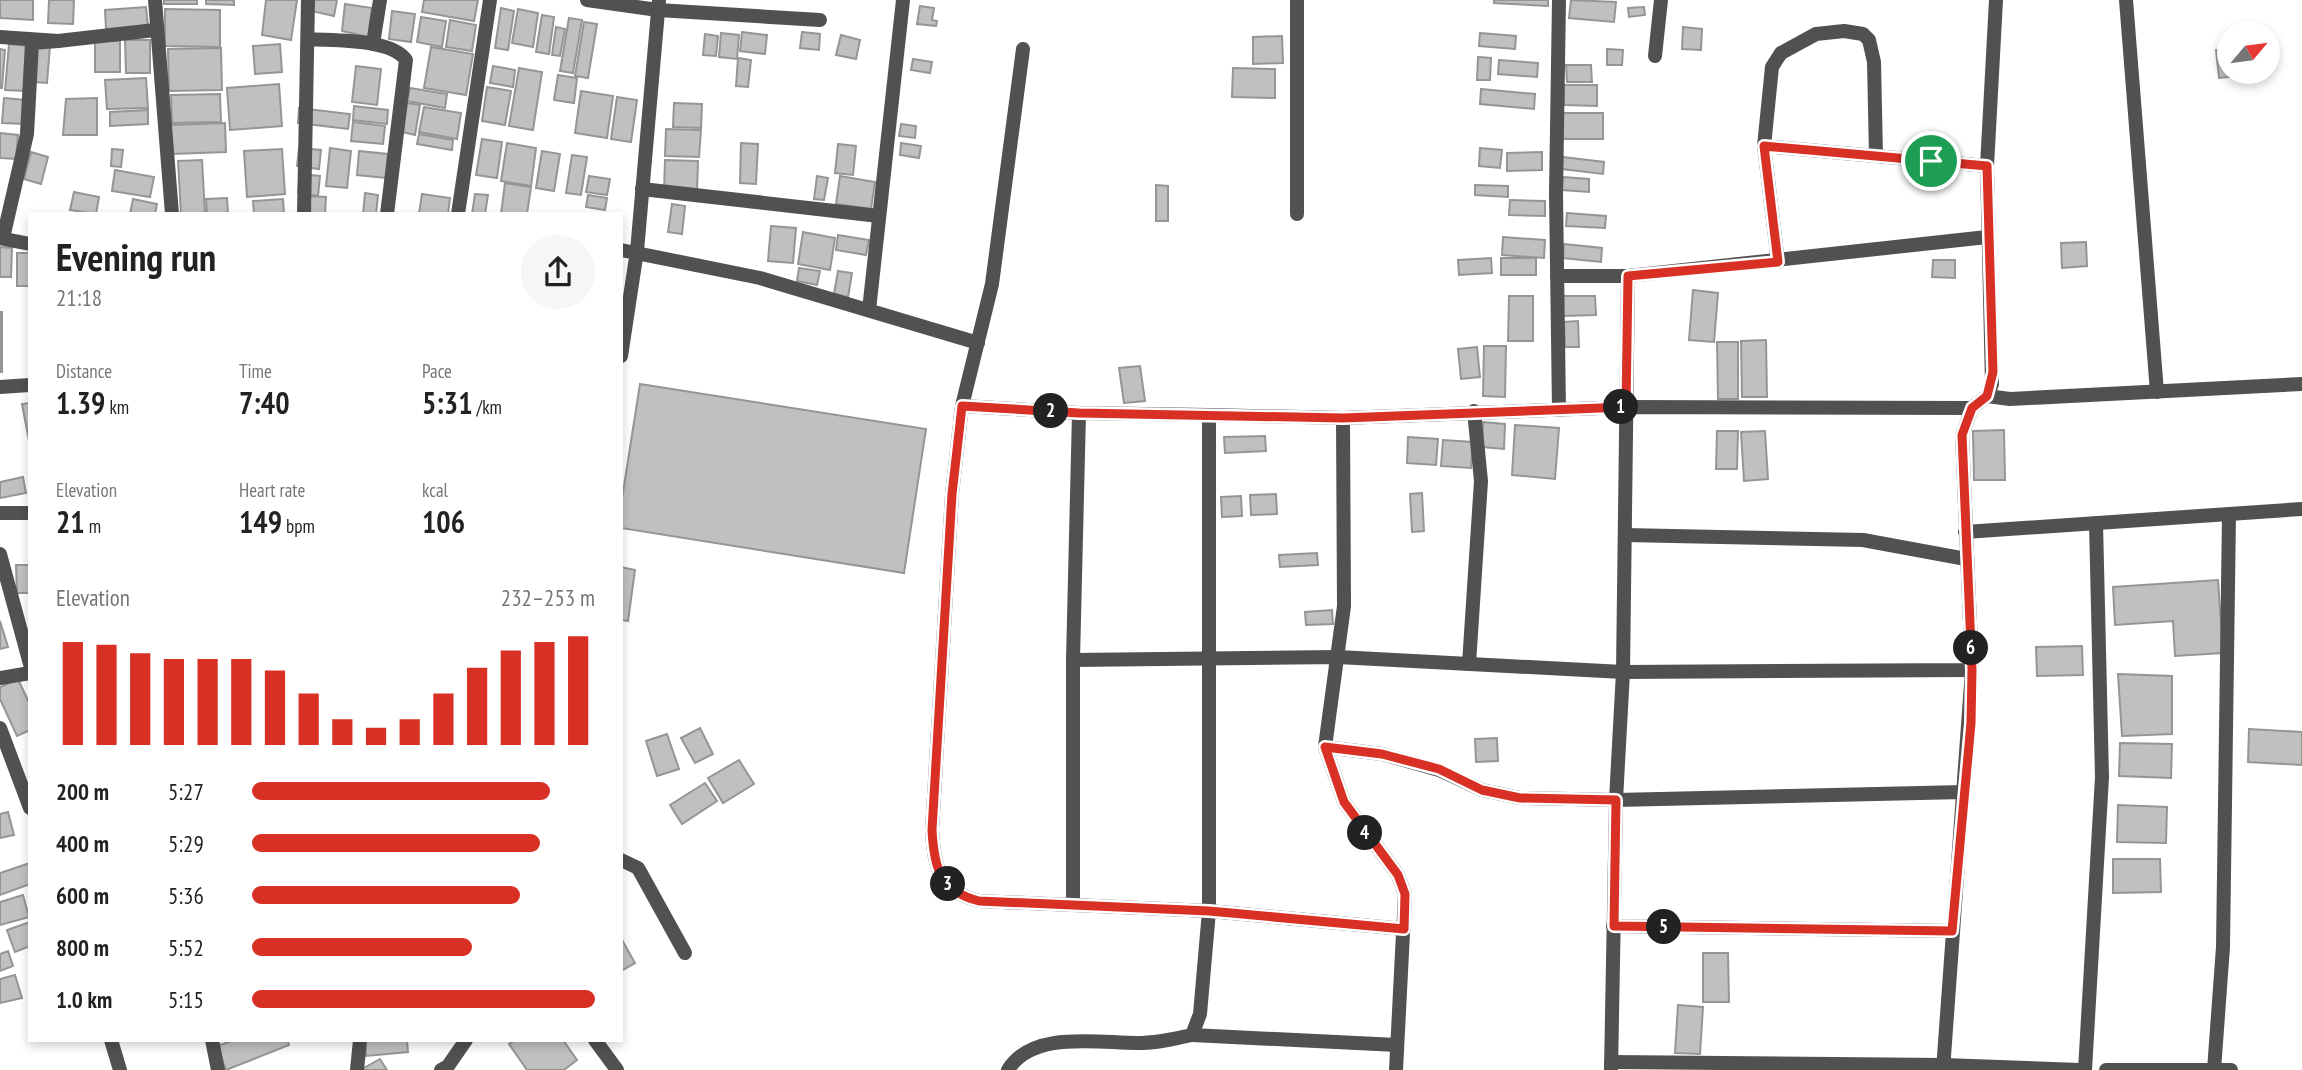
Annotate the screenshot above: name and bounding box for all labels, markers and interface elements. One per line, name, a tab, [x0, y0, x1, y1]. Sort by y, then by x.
north arrow	[2217, 21, 2280, 84]
map controls	[2217, 21, 2280, 84]
pin	[1901, 131, 1961, 191]
icon: arrive	[1912, 142, 1950, 180]
text: Evening run	[56, 232, 216, 281]
button: share	[521, 235, 595, 309]
text: 21:18	[56, 283, 102, 312]
text: Distance	[56, 359, 112, 383]
text: Time	[239, 359, 272, 383]
text: Pace	[422, 359, 452, 383]
text: 1.39	[56, 383, 105, 422]
text: 7:40	[239, 383, 290, 422]
text: 5:31	[422, 383, 473, 422]
pin: 1	[1604, 390, 1638, 424]
pin: 2	[1034, 394, 1068, 428]
text: 1	[1616, 394, 1625, 418]
text: km	[105, 395, 129, 419]
text: /km	[473, 395, 502, 419]
text: 2	[1046, 398, 1055, 422]
text: Elevation	[56, 478, 117, 502]
text: Heart rate	[239, 478, 305, 502]
text: kcal	[422, 478, 448, 502]
text: 21	[56, 502, 85, 541]
text: 149	[239, 502, 282, 541]
text: 106	[422, 502, 465, 541]
text: m	[85, 514, 101, 538]
text: bpm	[282, 514, 315, 538]
text: Elevation	[56, 583, 130, 612]
text: 232–253 m	[501, 583, 595, 612]
pin: 6	[1954, 630, 1988, 666]
text: 6	[1966, 635, 1975, 659]
text: 200 m	[56, 777, 109, 806]
text: 5:27	[168, 777, 204, 806]
pin: 4	[1348, 816, 1382, 850]
text: 4	[1360, 820, 1369, 844]
text: 400 m	[56, 829, 109, 858]
text: 5:29	[168, 829, 204, 858]
pin: 3	[930, 866, 965, 902]
text: 3	[943, 871, 952, 895]
text: 600 m	[56, 881, 109, 910]
text: 5:36	[168, 881, 204, 910]
pin: 5	[1646, 909, 1682, 944]
text: 5	[1659, 914, 1668, 938]
text: 800 m	[56, 933, 109, 962]
text: 5:52	[168, 933, 204, 962]
text: 1.0 km	[56, 985, 112, 1014]
text: 5:15	[168, 985, 204, 1014]

